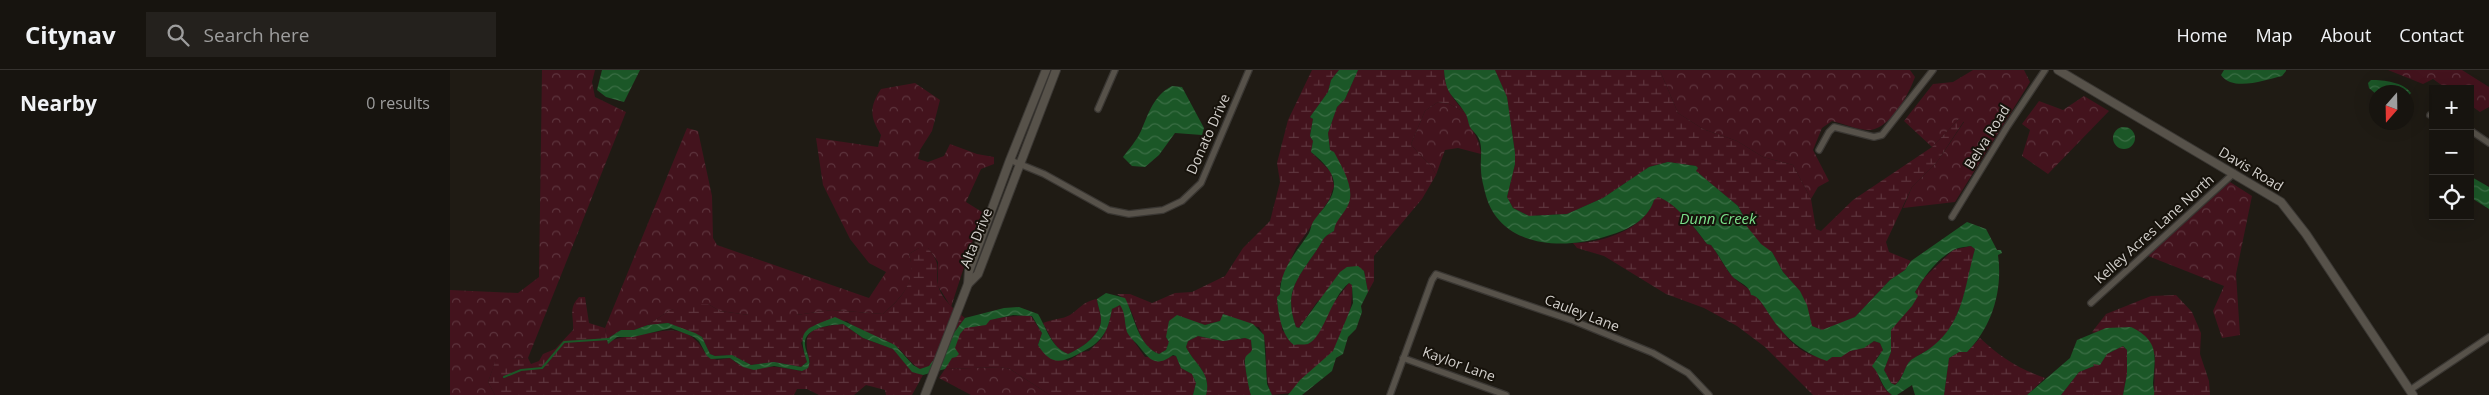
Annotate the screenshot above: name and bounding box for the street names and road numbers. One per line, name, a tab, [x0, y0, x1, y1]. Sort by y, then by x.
street label: Donato Drive	[1181, 90, 1234, 177]
street label: Belva Road	[1959, 101, 2014, 172]
street label: Davis Road	[2215, 142, 2287, 195]
street label: Kelley Acres Lane North	[2090, 170, 2218, 288]
street label: Alta Drive	[955, 205, 996, 271]
street label: Cauley Lane	[1542, 290, 1622, 336]
street label: Kaylor Lane	[1420, 342, 1498, 386]

